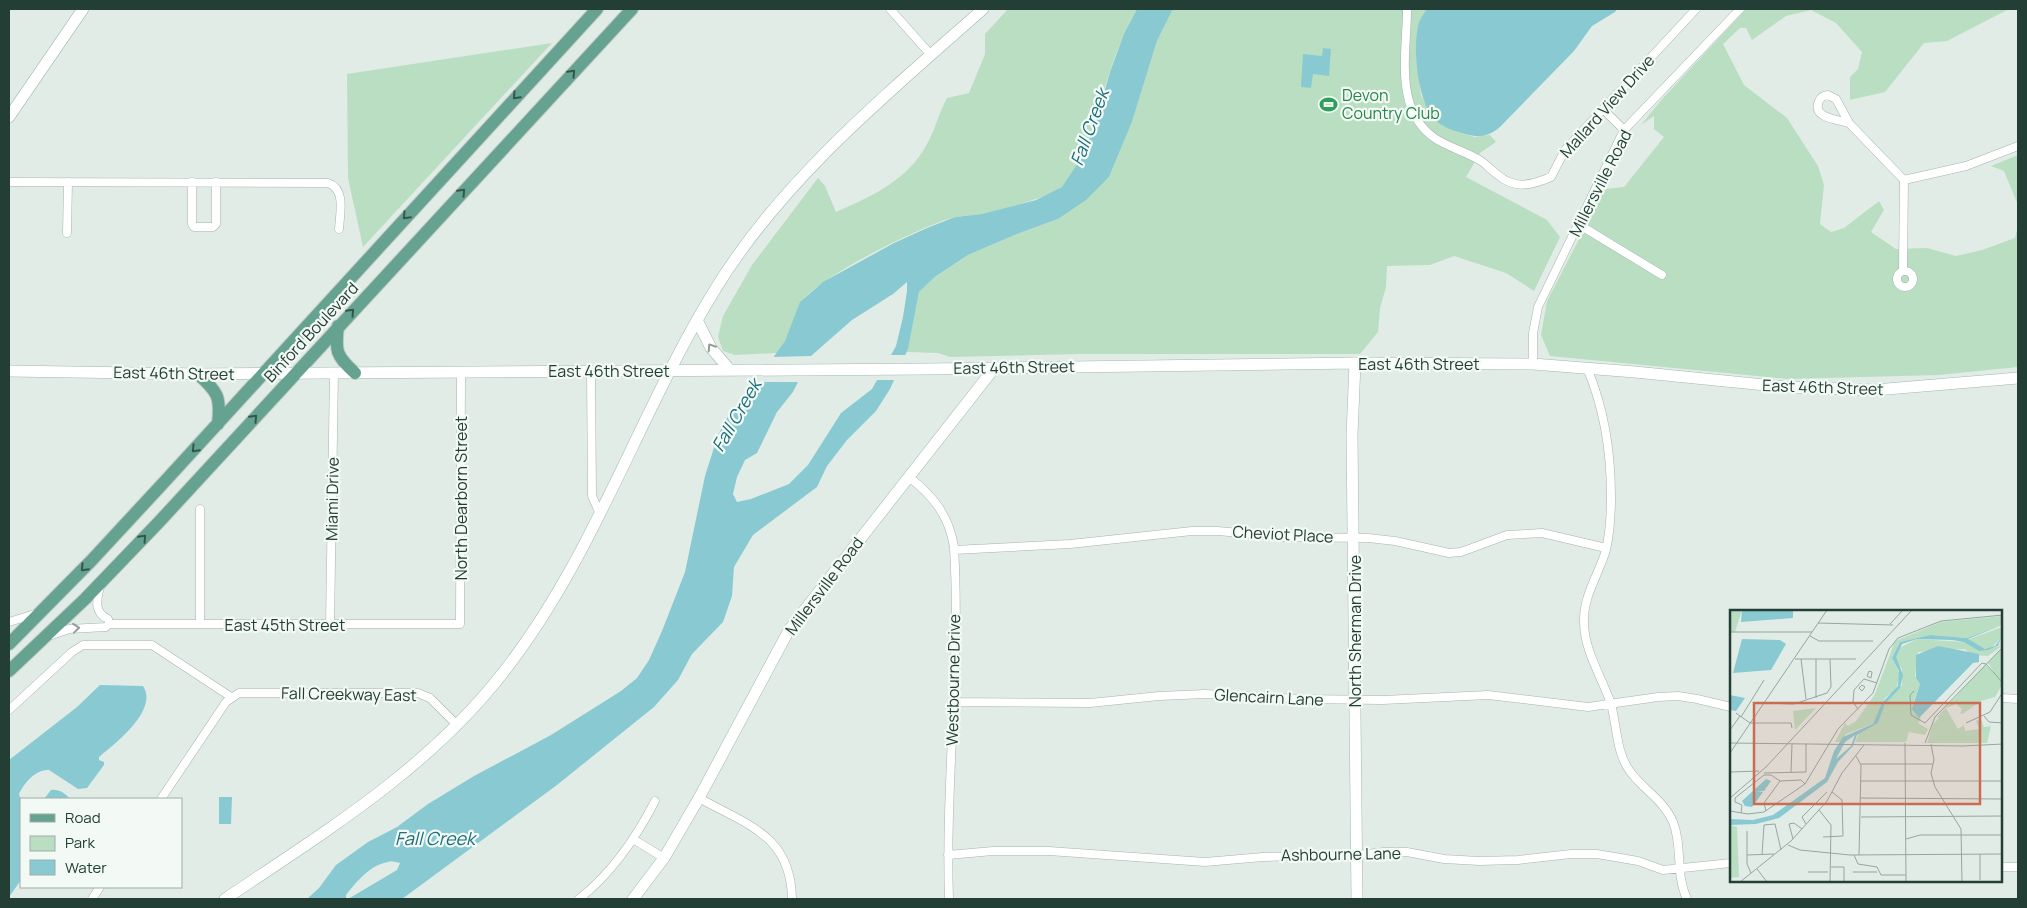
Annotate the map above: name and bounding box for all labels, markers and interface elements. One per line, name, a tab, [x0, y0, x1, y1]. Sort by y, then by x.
street label: Mallard View Drive	[1555, 50, 1659, 162]
one-way arrow	[566, 70, 575, 79]
water label: Fall Creek	[1064, 82, 1115, 169]
place label: Devon Country Club	[1342, 84, 1440, 124]
one-way arrow	[513, 91, 522, 100]
sports icon: Devon Country Club	[1318, 94, 1338, 114]
street label: Millersville Road	[1564, 126, 1636, 240]
one-way arrow	[456, 189, 465, 198]
one-way arrow	[403, 210, 412, 219]
street label: Binford Boulevard	[259, 277, 363, 387]
one-way arrow	[345, 308, 354, 317]
one-way arrow	[707, 343, 717, 352]
street label: East 46th Street	[1358, 353, 1480, 375]
street label: East 46th Street	[953, 355, 1075, 379]
street label: East 46th Street	[548, 360, 670, 382]
street label: East 46th Street	[113, 361, 235, 385]
water label: Fall Creek	[706, 372, 768, 456]
street label: East 46th Street	[1762, 374, 1884, 400]
one-way arrow	[248, 414, 257, 423]
street label: North Dearborn Street	[450, 416, 472, 580]
one-way arrow	[192, 443, 201, 452]
street label: Miami Drive	[320, 457, 344, 541]
street label: Cheviot Place	[1232, 520, 1334, 548]
street label: Millersville Road	[780, 533, 868, 639]
one-way arrow	[137, 535, 146, 544]
street label: North Sherman Drive	[1344, 555, 1366, 707]
one-way arrow	[81, 562, 90, 571]
inset map	[1730, 610, 2002, 883]
street label: East 45th Street	[225, 614, 345, 636]
street label: Westbourne Drive	[941, 614, 965, 746]
one-way arrow	[72, 623, 80, 634]
street label: Fall Creekway East	[281, 682, 417, 706]
street label: Glencairn Lane	[1214, 683, 1324, 711]
legend	[20, 798, 182, 888]
text: Road	[65, 807, 101, 828]
water label: Fall Creek	[395, 826, 478, 850]
text: Park	[65, 832, 95, 853]
street label: Ashbourne Lane	[1281, 842, 1401, 866]
text: Water	[65, 857, 107, 878]

